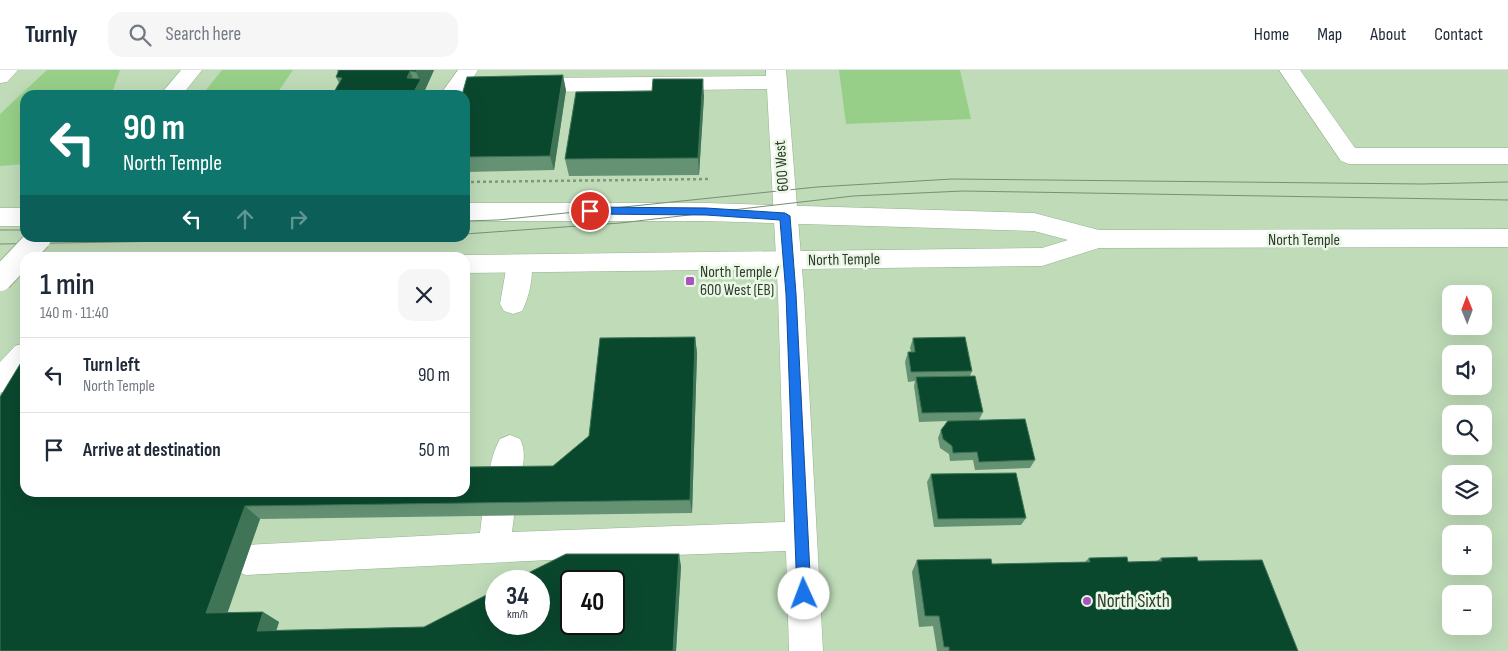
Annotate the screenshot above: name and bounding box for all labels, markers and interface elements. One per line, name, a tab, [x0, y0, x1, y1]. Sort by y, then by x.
search box	[108, 12, 458, 57]
text: Turnly	[25, 20, 78, 49]
icon: search	[126, 21, 154, 49]
text: Search here	[166, 23, 241, 46]
text: Home	[1254, 24, 1289, 45]
text: Map	[1317, 24, 1342, 45]
text: About	[1370, 24, 1406, 45]
text: Contact	[1434, 24, 1483, 45]
text: 90 m	[123, 107, 185, 150]
icon: left	[40, 110, 105, 175]
street label: 600 West	[771, 140, 793, 192]
text: North Temple	[123, 150, 222, 177]
pin	[569, 190, 611, 232]
icon: arrive	[576, 197, 604, 225]
icon: left	[178, 205, 206, 233]
icon: ahead	[231, 205, 259, 233]
icon: right	[284, 205, 312, 233]
street label: North Temple	[1268, 231, 1340, 250]
street label: North Temple	[808, 250, 880, 270]
place label: North Temple / 600 West (EB)	[700, 263, 780, 300]
text: 1 min	[40, 267, 95, 303]
button: close	[398, 269, 450, 321]
marker: North Temple / 600 West (EB)	[684, 275, 696, 287]
north arrow	[1442, 285, 1492, 335]
map controls	[1442, 285, 1492, 635]
text: 140 m · 11:40	[40, 304, 109, 323]
button: sound	[1442, 345, 1492, 395]
text: Turn left	[83, 354, 140, 377]
icon: left	[40, 361, 68, 389]
text: 90 m	[418, 364, 450, 387]
text: North Temple	[83, 377, 155, 396]
button: search	[1442, 405, 1492, 455]
icon: arrive	[40, 436, 68, 464]
text: Arrive at destination	[83, 439, 221, 462]
text: 50 m	[419, 439, 450, 462]
button: layers	[1442, 465, 1492, 515]
button: +	[1442, 525, 1492, 575]
position arrow	[777, 567, 829, 619]
speed limit sign: 40	[560, 570, 625, 635]
text: 34	[506, 581, 529, 612]
button: −	[1442, 585, 1492, 635]
place label: North Sixth	[1097, 590, 1170, 613]
marker: North Sixth	[1081, 595, 1093, 607]
text: km/h	[507, 607, 528, 622]

